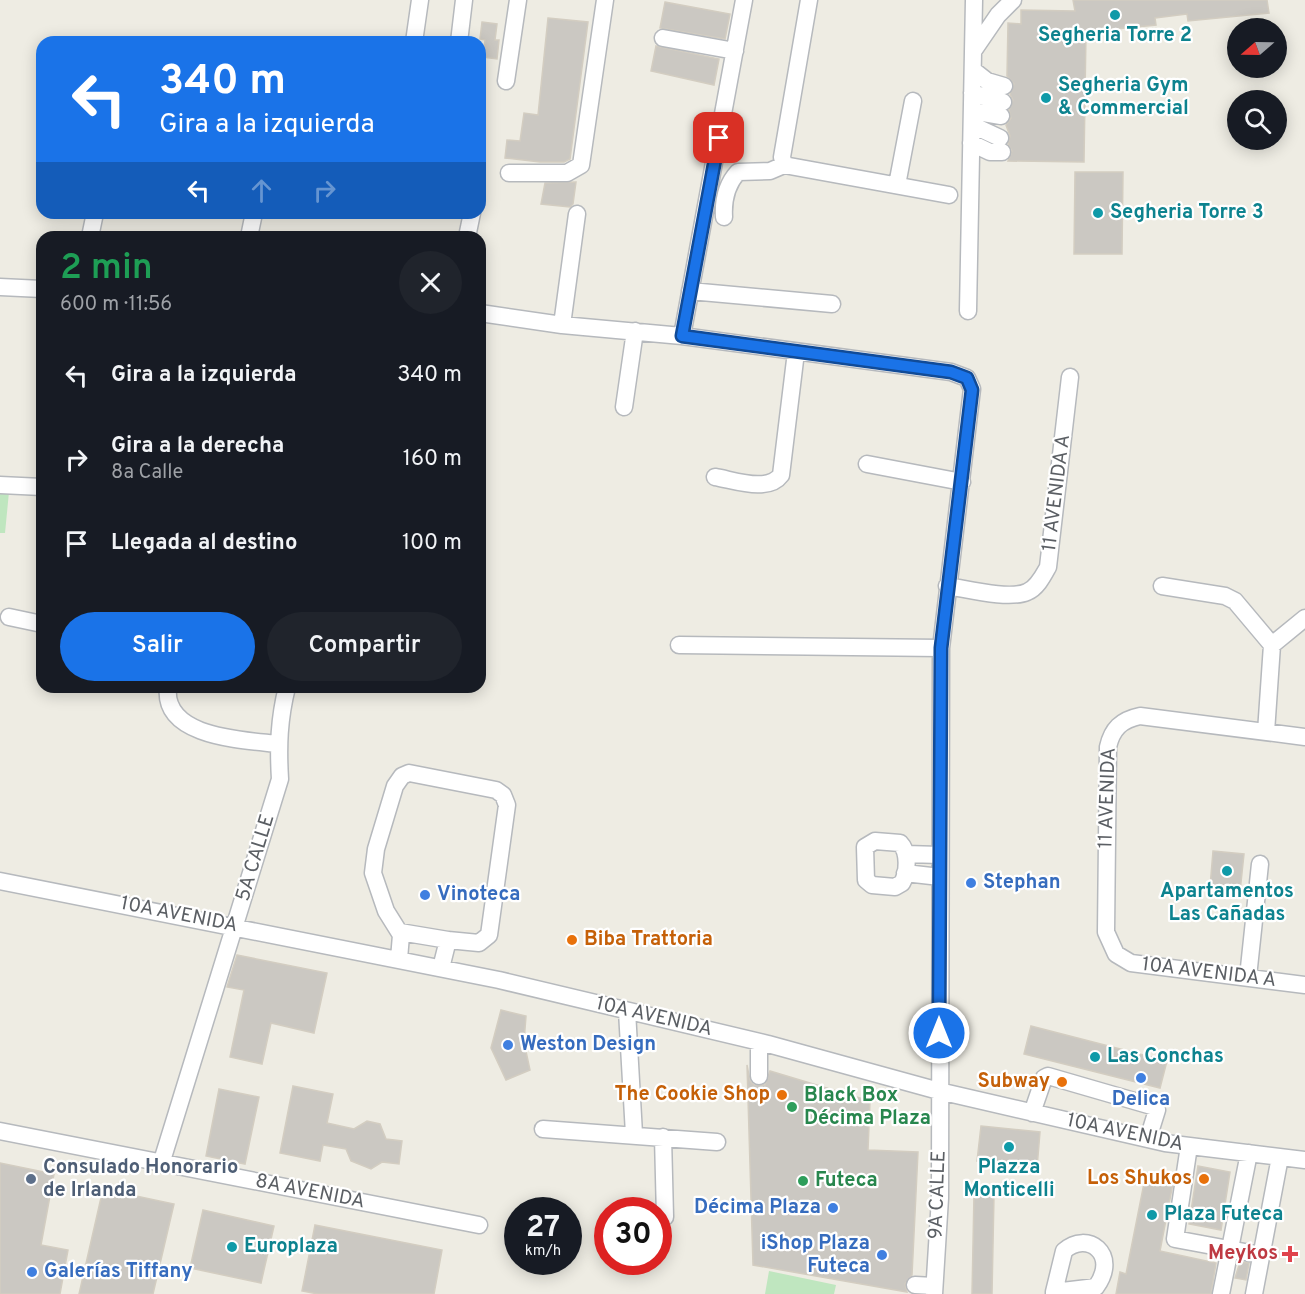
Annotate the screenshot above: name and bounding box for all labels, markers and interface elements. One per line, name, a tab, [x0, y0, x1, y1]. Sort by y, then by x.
marker: Segheria Torre 2	[1108, 8, 1122, 22]
north arrow	[1227, 18, 1287, 78]
map controls	[1227, 18, 1287, 150]
place label: Segheria Torre 2	[1038, 23, 1192, 49]
text: 340 m	[159, 56, 286, 109]
icon: left	[60, 60, 138, 138]
place label: Segheria Gym & Commercial	[1058, 73, 1189, 122]
button: search	[1227, 90, 1287, 150]
marker: Segheria Gym & Commercial	[1039, 91, 1053, 105]
text: Gira a la izquierda	[159, 108, 375, 142]
pin	[693, 112, 744, 163]
icon: arrive	[702, 121, 735, 154]
icon: left	[182, 174, 215, 207]
icon: ahead	[245, 174, 278, 207]
icon: right	[308, 174, 341, 207]
place label: Segheria Torre 3	[1110, 200, 1264, 226]
marker: Segheria Torre 3	[1091, 206, 1105, 220]
text: 2 min	[60, 246, 153, 292]
button: close	[399, 251, 462, 314]
text: 600 m · 11:56	[60, 292, 172, 318]
icon: left	[60, 359, 93, 392]
text: Gira a la izquierda	[111, 362, 297, 389]
text: 340 m	[397, 362, 462, 389]
text: Gira a la derecha	[111, 433, 284, 460]
street label: 11 AVENIDA A	[1037, 433, 1077, 553]
icon: right	[60, 443, 93, 476]
text: 160 m	[403, 446, 462, 473]
text: 8a Calle	[111, 460, 183, 486]
icon: arrive	[60, 527, 93, 560]
text: Llegada al destino	[111, 530, 297, 557]
text: 100 m	[402, 530, 462, 557]
button: Salir	[60, 612, 255, 681]
button: Compartir	[267, 612, 462, 681]
street label: 11 AVENIDA	[1093, 747, 1123, 849]
street label: 5A CALLE	[230, 811, 282, 905]
marker: Apartamentos Las Cañadas	[1220, 864, 1234, 878]
place label: Stephan	[983, 870, 1061, 896]
marker: Stephan	[964, 876, 978, 890]
place label: Apartamentos Las Cañadas	[1160, 879, 1294, 928]
place label: Vinoteca	[437, 882, 521, 908]
marker: Vinoteca	[418, 888, 432, 902]
street label: 10A AVENIDA	[118, 891, 240, 939]
place label: Biba Trattoria	[584, 927, 713, 953]
marker: Biba Trattoria	[565, 933, 579, 947]
street label: 10A AVENIDA A	[1140, 952, 1278, 994]
street label: 10A AVENIDA	[593, 991, 715, 1043]
position arrow	[907, 1001, 971, 1065]
place label: Weston Design	[520, 1032, 656, 1058]
marker: Weston Design	[501, 1038, 515, 1052]
place label: Las Conchas	[1107, 1044, 1224, 1070]
marker: Las Conchas	[1088, 1050, 1102, 1064]
place label: Subway	[977, 1069, 1050, 1095]
marker: Delica	[1134, 1071, 1148, 1085]
marker: Subway	[1055, 1075, 1069, 1089]
place label: The Cookie Shop	[615, 1082, 770, 1108]
place label: Black Box Décima Plaza	[804, 1083, 931, 1132]
place label: Delica	[1112, 1087, 1170, 1113]
marker: The Cookie Shop	[775, 1088, 789, 1102]
marker: Black Box Décima Plaza	[785, 1100, 799, 1114]
street label: 10A AVENIDA	[1064, 1108, 1186, 1158]
marker: Plazza Monticelli	[1002, 1140, 1016, 1154]
street label: 9A CALLE	[923, 1150, 953, 1240]
place label: Consulado Honorario de Irlanda	[43, 1155, 238, 1204]
place label: Plazza Monticelli	[963, 1155, 1055, 1204]
place label: Los Shukos	[1087, 1166, 1192, 1192]
place label: Futeca	[815, 1168, 878, 1194]
street label: 8A AVENIDA	[253, 1169, 367, 1215]
marker: Consulado Honorario de Irlanda	[24, 1172, 38, 1186]
marker: Los Shukos	[1197, 1172, 1211, 1186]
marker: Futeca	[796, 1174, 810, 1188]
place label: Décima Plaza	[694, 1195, 821, 1221]
speed limit sign: 30	[594, 1197, 672, 1275]
marker: Décima Plaza	[826, 1201, 840, 1215]
place label: Plaza Futeca	[1164, 1202, 1283, 1228]
marker: Plaza Futeca	[1145, 1208, 1159, 1222]
text: 27	[526, 1210, 560, 1247]
place label: iShop Plaza Futeca	[761, 1231, 870, 1280]
place label: Europlaza	[244, 1234, 338, 1260]
marker: Europlaza	[225, 1240, 239, 1254]
place label: Meykos	[1208, 1241, 1278, 1267]
text: km/h	[525, 1242, 561, 1261]
marker: Meykos	[1283, 1247, 1297, 1261]
marker: iShop Plaza Futeca	[875, 1248, 889, 1262]
place label: Galerías Tiffany	[44, 1259, 193, 1285]
marker: Galerías Tiffany	[25, 1265, 39, 1279]

